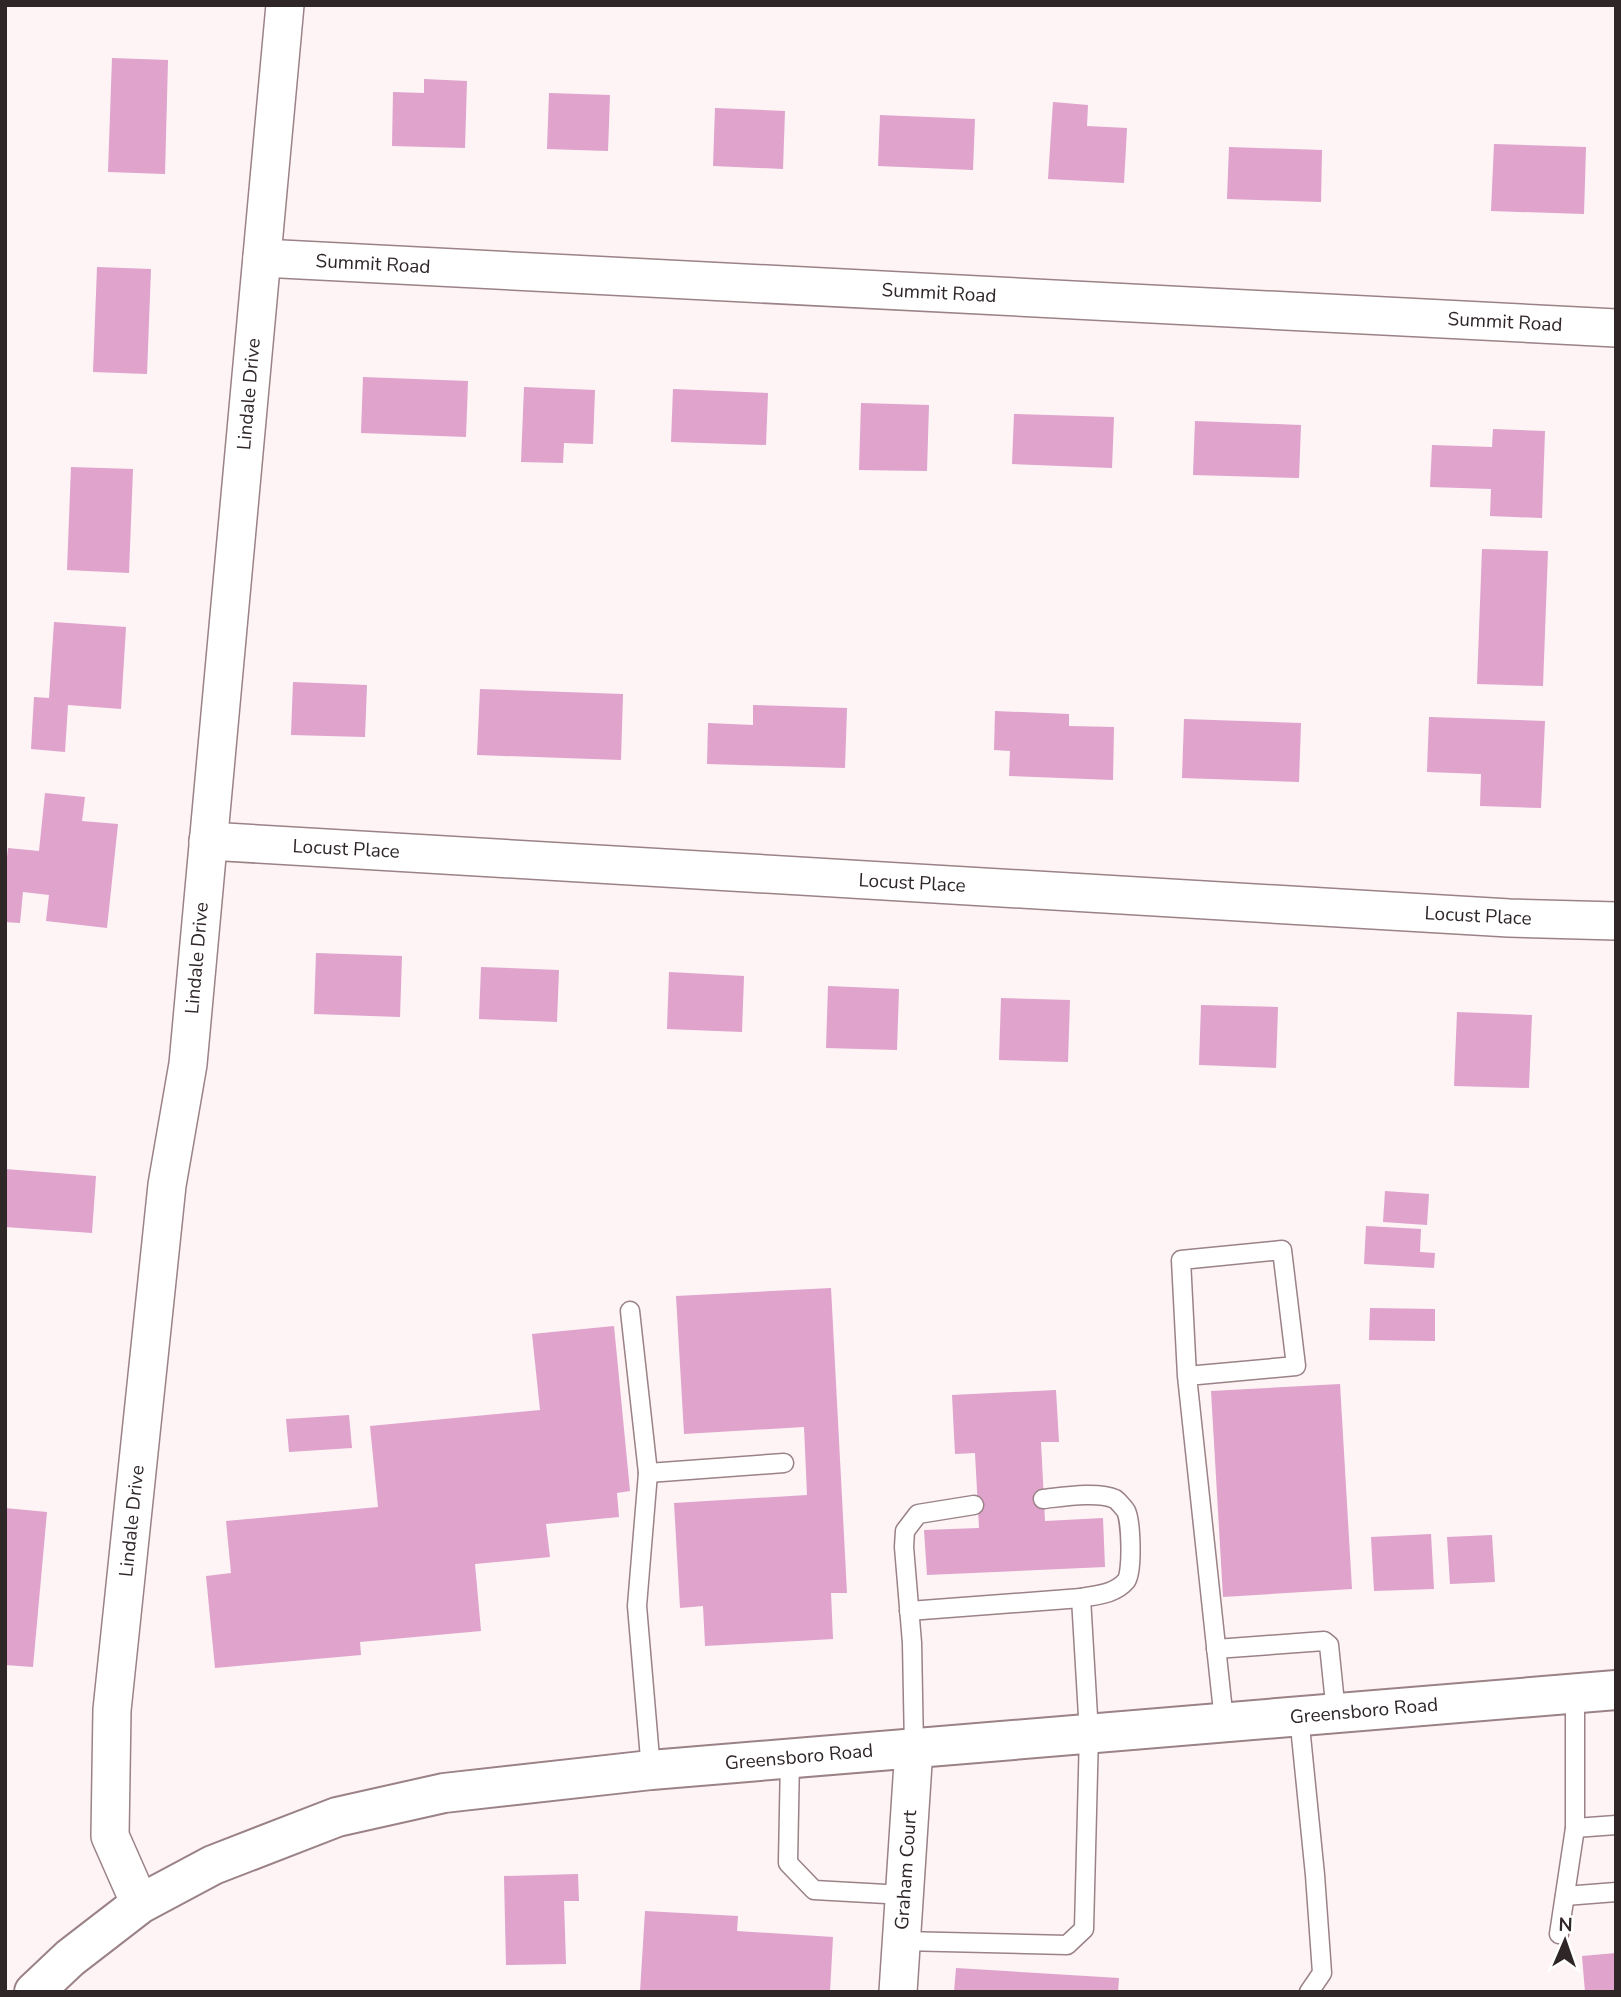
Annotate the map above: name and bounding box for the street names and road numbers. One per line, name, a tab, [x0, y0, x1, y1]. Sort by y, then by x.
street label: Summit Road	[315, 248, 431, 280]
street label: Summit Road	[881, 277, 997, 309]
street label: Summit Road	[1447, 306, 1563, 338]
street label: Lindale Drive	[231, 337, 267, 451]
street label: Locust Place	[292, 833, 400, 865]
street label: Locust Place	[858, 867, 966, 899]
street label: Locust Place	[1424, 900, 1532, 932]
street label: Lindale Drive	[179, 901, 215, 1015]
street label: Lindale Drive	[113, 1464, 151, 1578]
street label: Greensboro Road	[1289, 1692, 1439, 1730]
street label: Greensboro Road	[724, 1738, 874, 1776]
street label: Graham Court	[889, 1809, 923, 1931]

